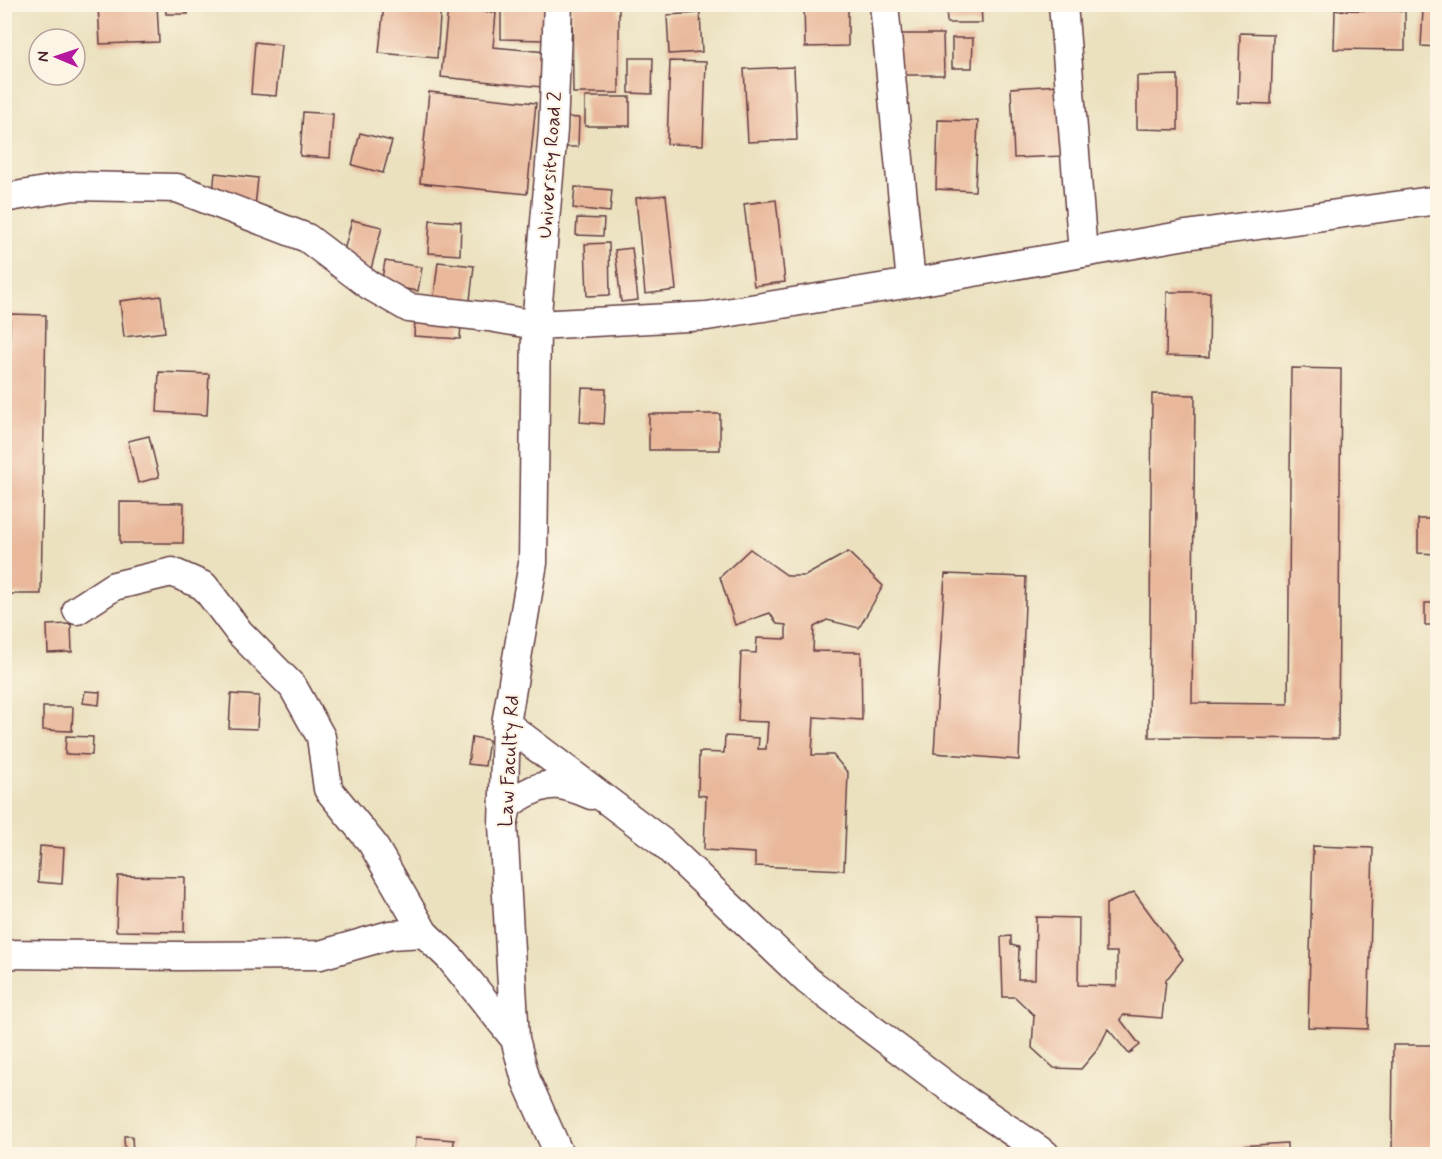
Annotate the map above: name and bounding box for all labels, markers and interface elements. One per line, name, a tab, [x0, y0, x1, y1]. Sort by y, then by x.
north arrow	[27, 27, 87, 87]
text: N	[33, 51, 54, 62]
street label: University Road 2	[532, 90, 569, 240]
street label: Law Faculty Rd	[493, 695, 526, 828]

